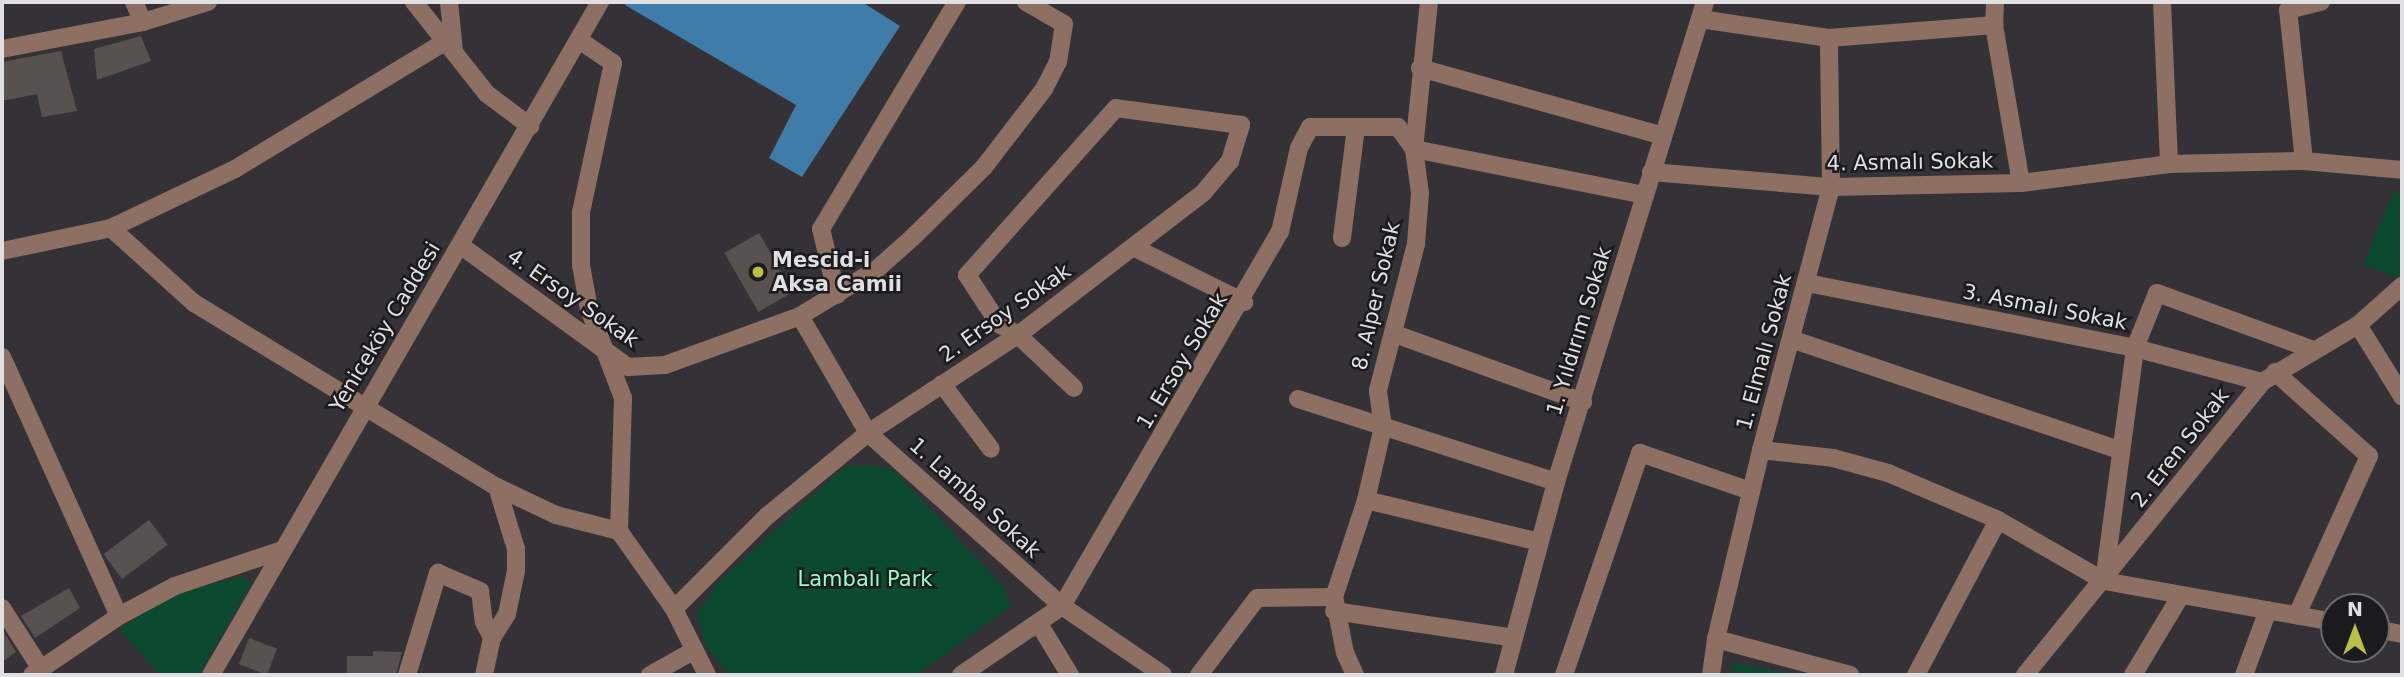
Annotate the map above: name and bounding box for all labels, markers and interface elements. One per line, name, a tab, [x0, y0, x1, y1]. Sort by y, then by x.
street label: 4. Asmalı Sokak	[1826, 148, 1994, 176]
street label: 8. Alper Sokak	[1347, 219, 1405, 373]
street label: Yeniceköy Caddesi	[324, 237, 446, 417]
street label: 4. Ersoy Sokak	[502, 243, 644, 353]
street label: 1. Yıldırım Sokak	[1541, 244, 1617, 418]
place label: Mescid-i Aksa Camii	[772, 247, 902, 297]
street label: 2. Ersoy Sokak	[934, 258, 1076, 368]
marker: Mescid-i Aksa Camii	[750, 264, 766, 280]
street label: 1. Elmalı Sokak	[1731, 271, 1797, 433]
street label: 3. Asmalı Sokak	[1961, 279, 2129, 335]
street label: 1. Ersoy Sokak	[1131, 288, 1233, 434]
street label: 2. Eren Sokak	[2126, 383, 2234, 513]
street label: 1. Lamba Sokak	[904, 433, 1046, 563]
park label: Lambalı Park	[798, 566, 932, 592]
north arrow	[2320, 593, 2390, 663]
text: N	[2347, 598, 2363, 620]

